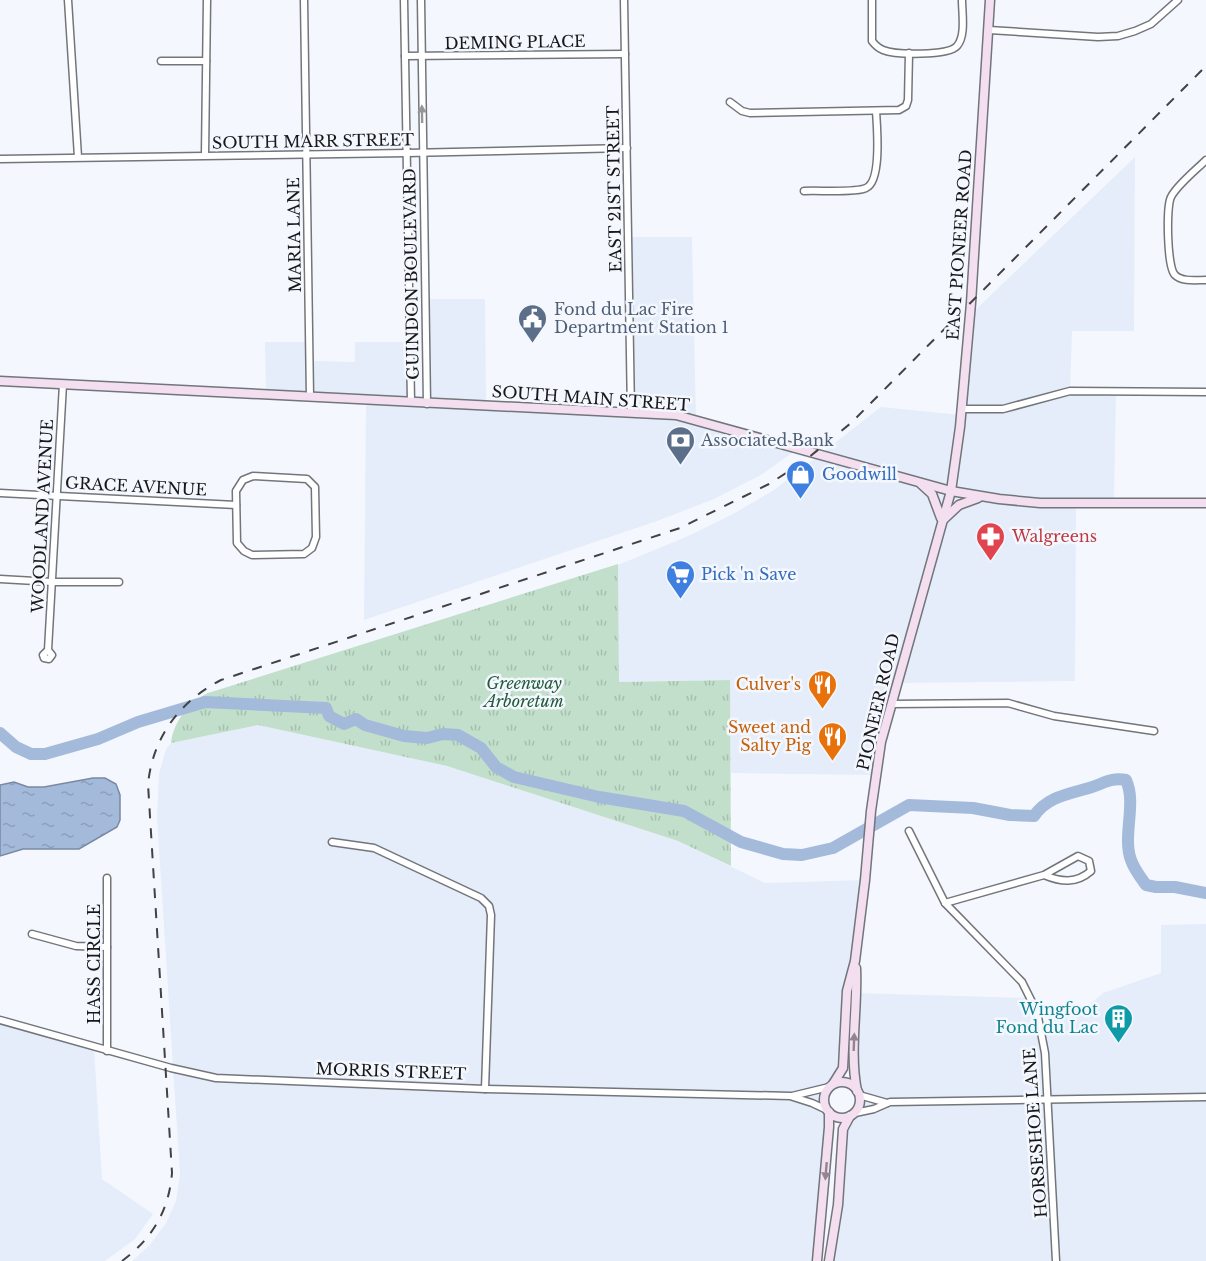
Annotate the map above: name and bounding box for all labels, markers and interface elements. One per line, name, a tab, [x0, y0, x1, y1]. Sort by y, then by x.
street label: DEMING PLACE	[444, 31, 586, 53]
one-way arrow	[417, 105, 427, 124]
street label: EAST 21ST STREET	[603, 105, 625, 273]
street label: SOUTH MARR STREET	[212, 129, 414, 153]
street label: EAST PIONEER ROAD	[942, 149, 976, 341]
street label: GUINDON BOULEVARD	[399, 168, 423, 380]
street label: MARIA LANE	[283, 177, 305, 293]
place label: Fond du Lac Fire Department Station 1	[554, 299, 729, 337]
public building icon: Fond du Lac Fire Department Station 1	[517, 302, 549, 344]
street label: SOUTH MAIN STREET	[491, 381, 691, 415]
street label: WOODLAND AVENUE	[27, 419, 57, 614]
bank icon: Associated Bank	[664, 424, 696, 466]
place label: Associated Bank	[700, 430, 834, 450]
shop icon: Goodwill	[785, 458, 817, 500]
place label: Goodwill	[822, 464, 897, 484]
street label: GRACE AVENUE	[65, 472, 207, 500]
pharmacy icon: Walgreens	[975, 520, 1007, 562]
place label: Walgreens	[1011, 526, 1097, 546]
supermarket icon: Pick 'n Save	[664, 558, 696, 600]
place label: Pick 'n Save	[701, 564, 796, 584]
street label: PIONEER ROAD	[852, 631, 904, 773]
restaurant icon: Culver's	[806, 668, 838, 710]
park label: Greenway Arboretum	[482, 673, 564, 711]
place label: Culver's	[736, 674, 801, 694]
place label: Sweet and Salty Pig	[728, 717, 811, 755]
restaurant icon: Sweet and Salty Pig	[816, 720, 848, 762]
street label: HASS CIRCLE	[84, 904, 104, 1024]
place label: Wingfoot Fond du Lac	[996, 999, 1098, 1037]
building icon: Wingfoot Fond du Lac	[1103, 1002, 1135, 1044]
one-way arrow	[849, 1032, 858, 1051]
street label: HORSESHOE LANE	[1019, 1047, 1051, 1219]
street label: MORRIS STREET	[315, 1058, 467, 1084]
one-way arrow	[821, 1161, 831, 1180]

